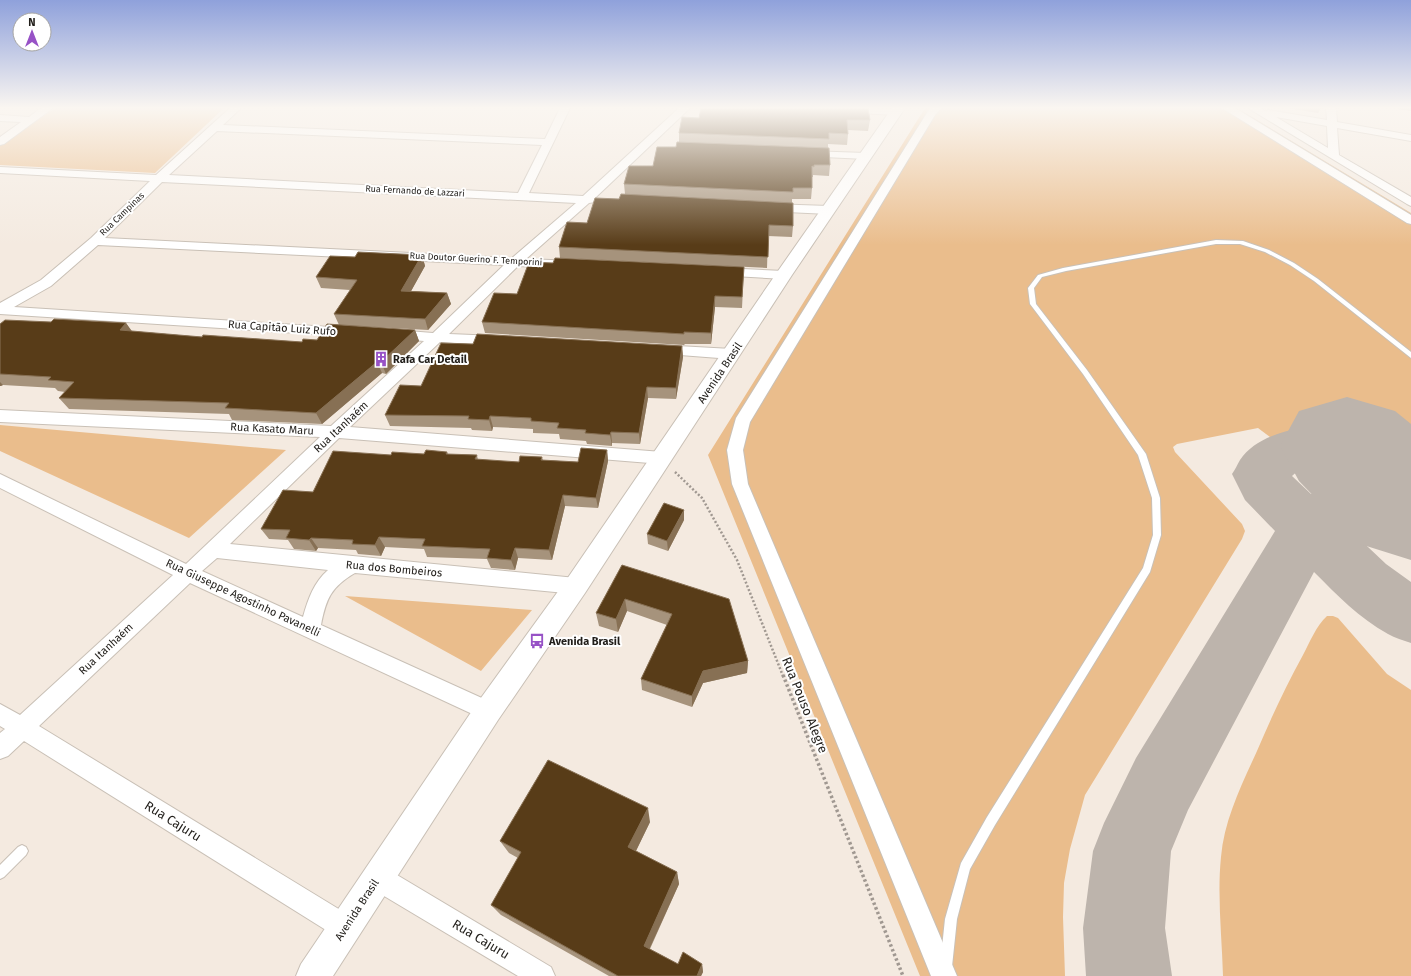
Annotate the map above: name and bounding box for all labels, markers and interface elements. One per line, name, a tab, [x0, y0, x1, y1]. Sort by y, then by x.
north arrow	[12, 12, 52, 52]
text: N	[28, 16, 36, 29]
street label: Rua Fernando de Lazzari	[365, 183, 465, 199]
street label: Rua Campinas	[98, 190, 146, 238]
street label: Rua Doutor Guerino F. Temporini	[409, 251, 543, 267]
street label: Rua Capitão Luiz Rufo	[227, 318, 337, 338]
street label: Avenida Brasil	[695, 340, 745, 406]
building icon: Rafa Car Detail	[372, 350, 390, 368]
place label: Rafa Car Detail	[393, 353, 468, 366]
street label: Rua Itanhaém	[311, 399, 371, 455]
street label: Rua Kasato Maru	[230, 420, 314, 438]
street label: Rua Giuseppe Agostinho Pavanelli	[164, 556, 322, 640]
street label: Rua dos Bombeiros	[345, 558, 443, 580]
street label: Rua Itanhaém	[76, 621, 136, 677]
bus stop icon: Avenida Brasil	[528, 632, 546, 650]
place label: Avenida Brasil	[548, 635, 621, 648]
street label: Rua Pouso Alegre	[779, 655, 831, 755]
street label: Rua Cajuru	[142, 798, 204, 844]
street label: Avenida Brasil	[332, 877, 382, 943]
street label: Rua Cajuru	[450, 916, 512, 962]

